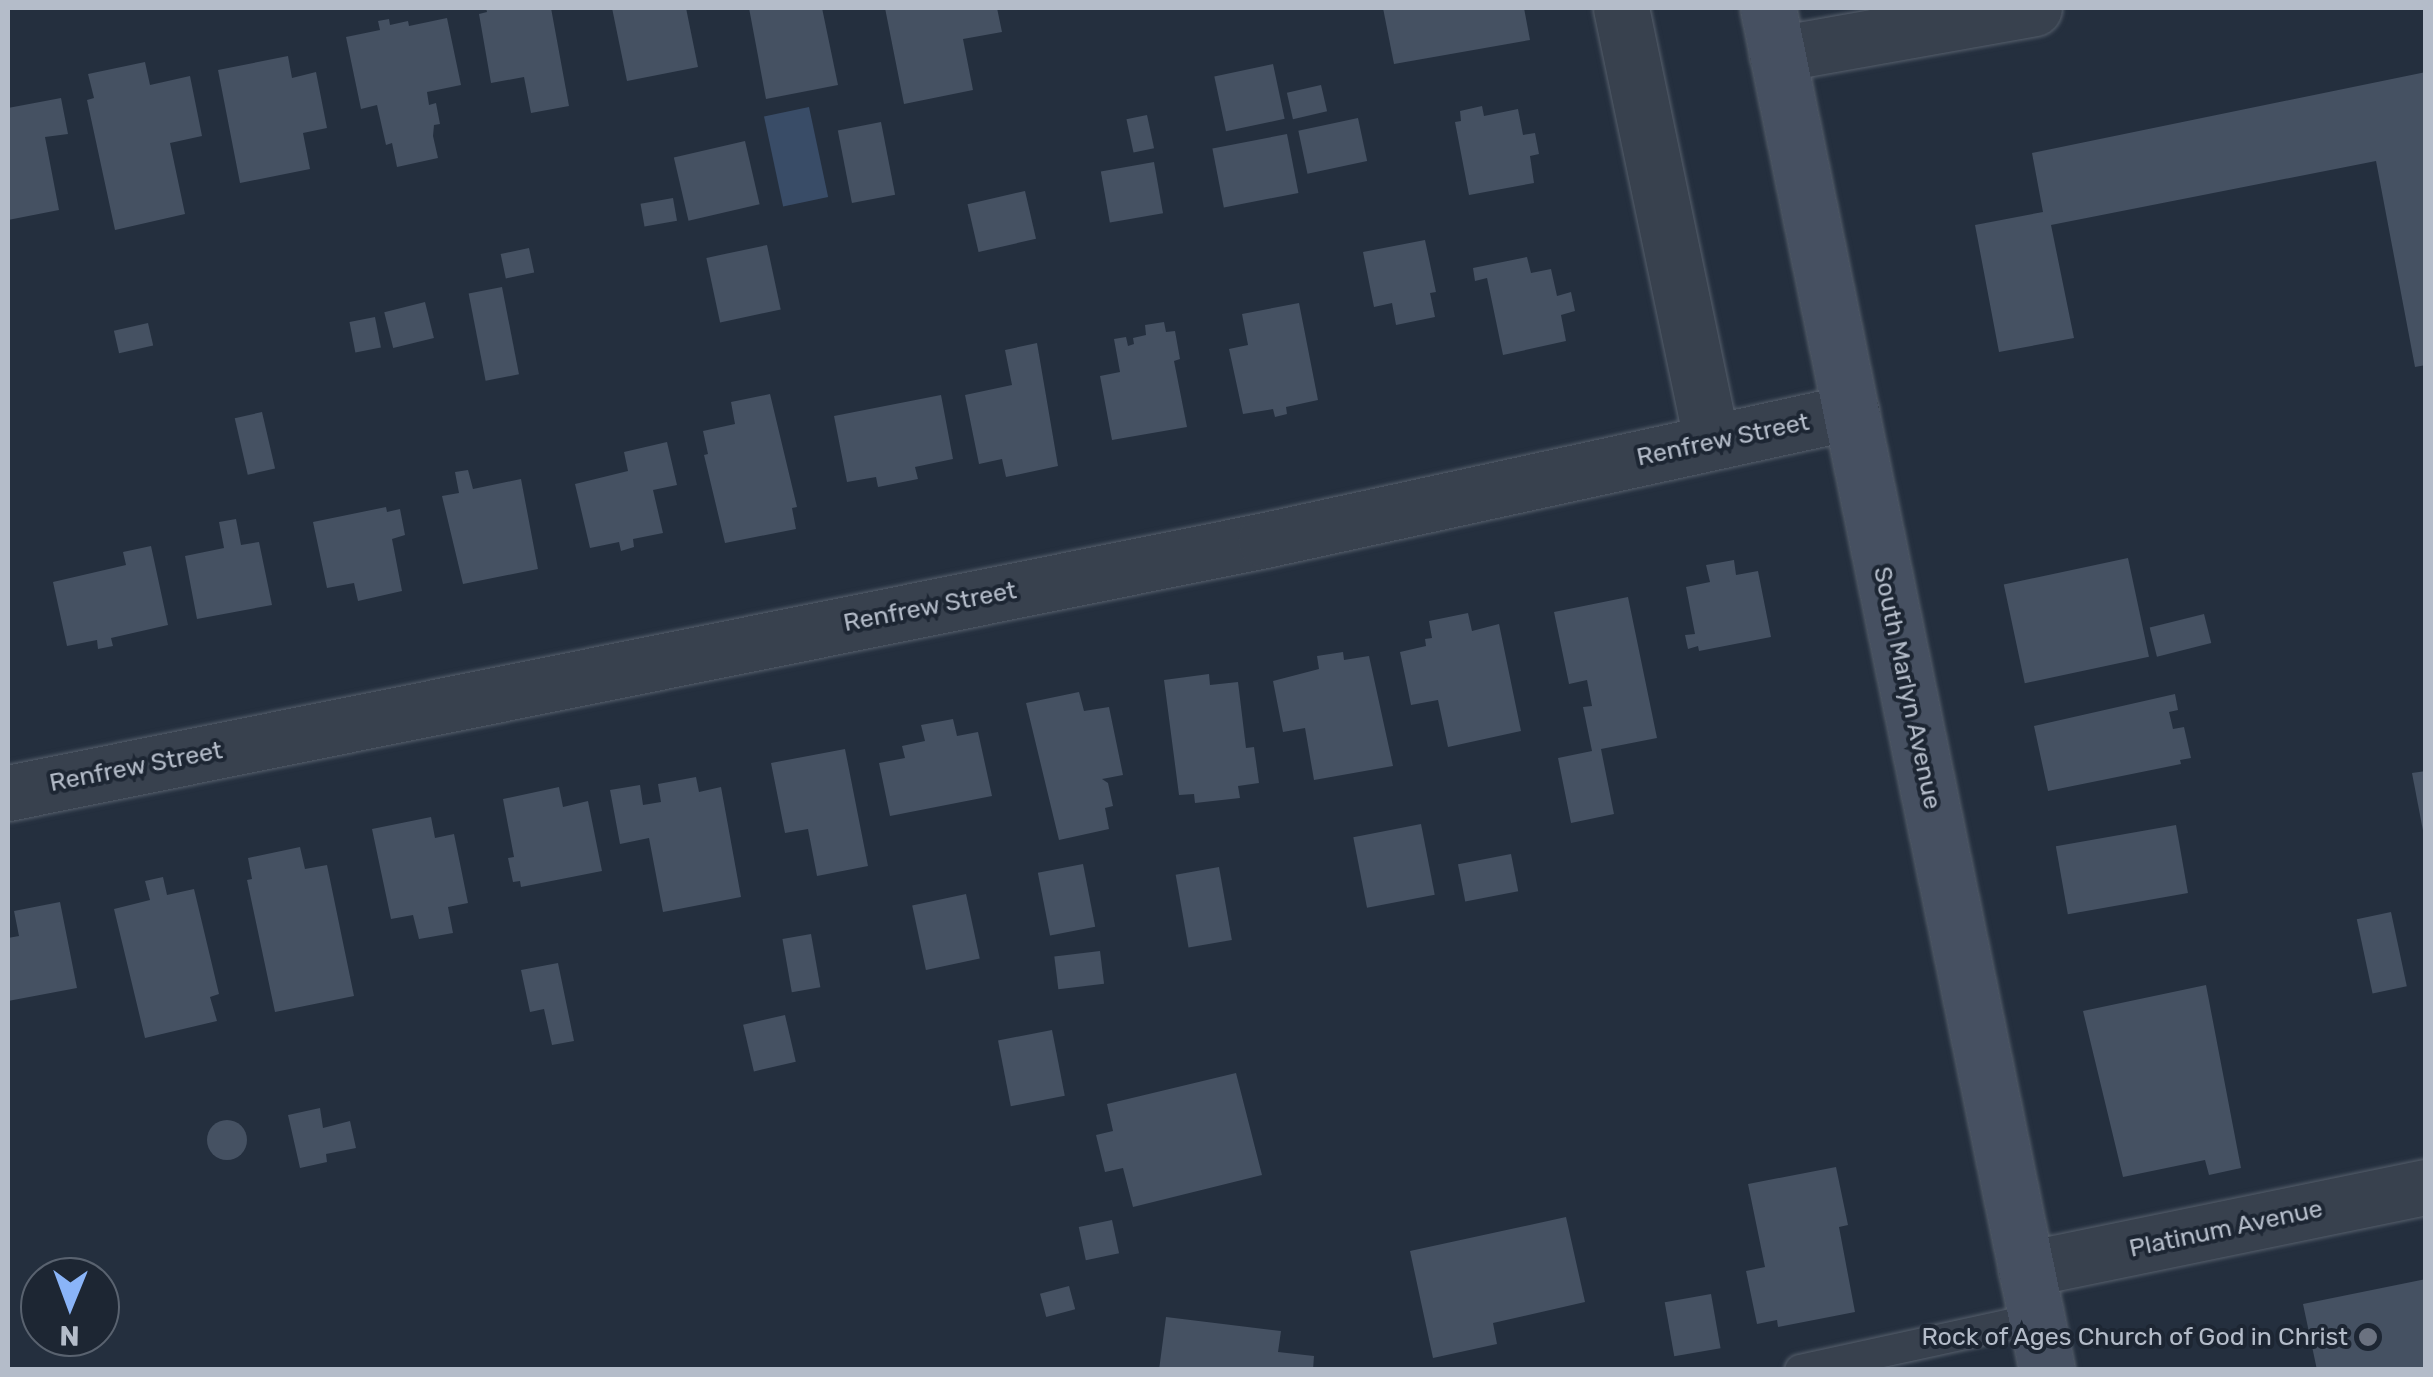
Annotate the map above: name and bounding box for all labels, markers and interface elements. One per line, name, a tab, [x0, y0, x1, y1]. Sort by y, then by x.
street label: Renfrew Street	[1634, 407, 1812, 473]
street label: South Marlyn Avenue	[1867, 564, 1947, 812]
street label: Renfrew Street	[841, 575, 1019, 639]
street label: Renfrew Street	[47, 735, 225, 799]
street label: Platinum Avenue	[2126, 1194, 2326, 1264]
north arrow	[20, 1257, 120, 1357]
text: N	[59, 1319, 80, 1352]
place label: Rock of Ages Church of God in Christ	[1919, 1322, 2348, 1352]
marker: Rock of Ages Church of God in Christ	[2357, 1326, 2379, 1348]

